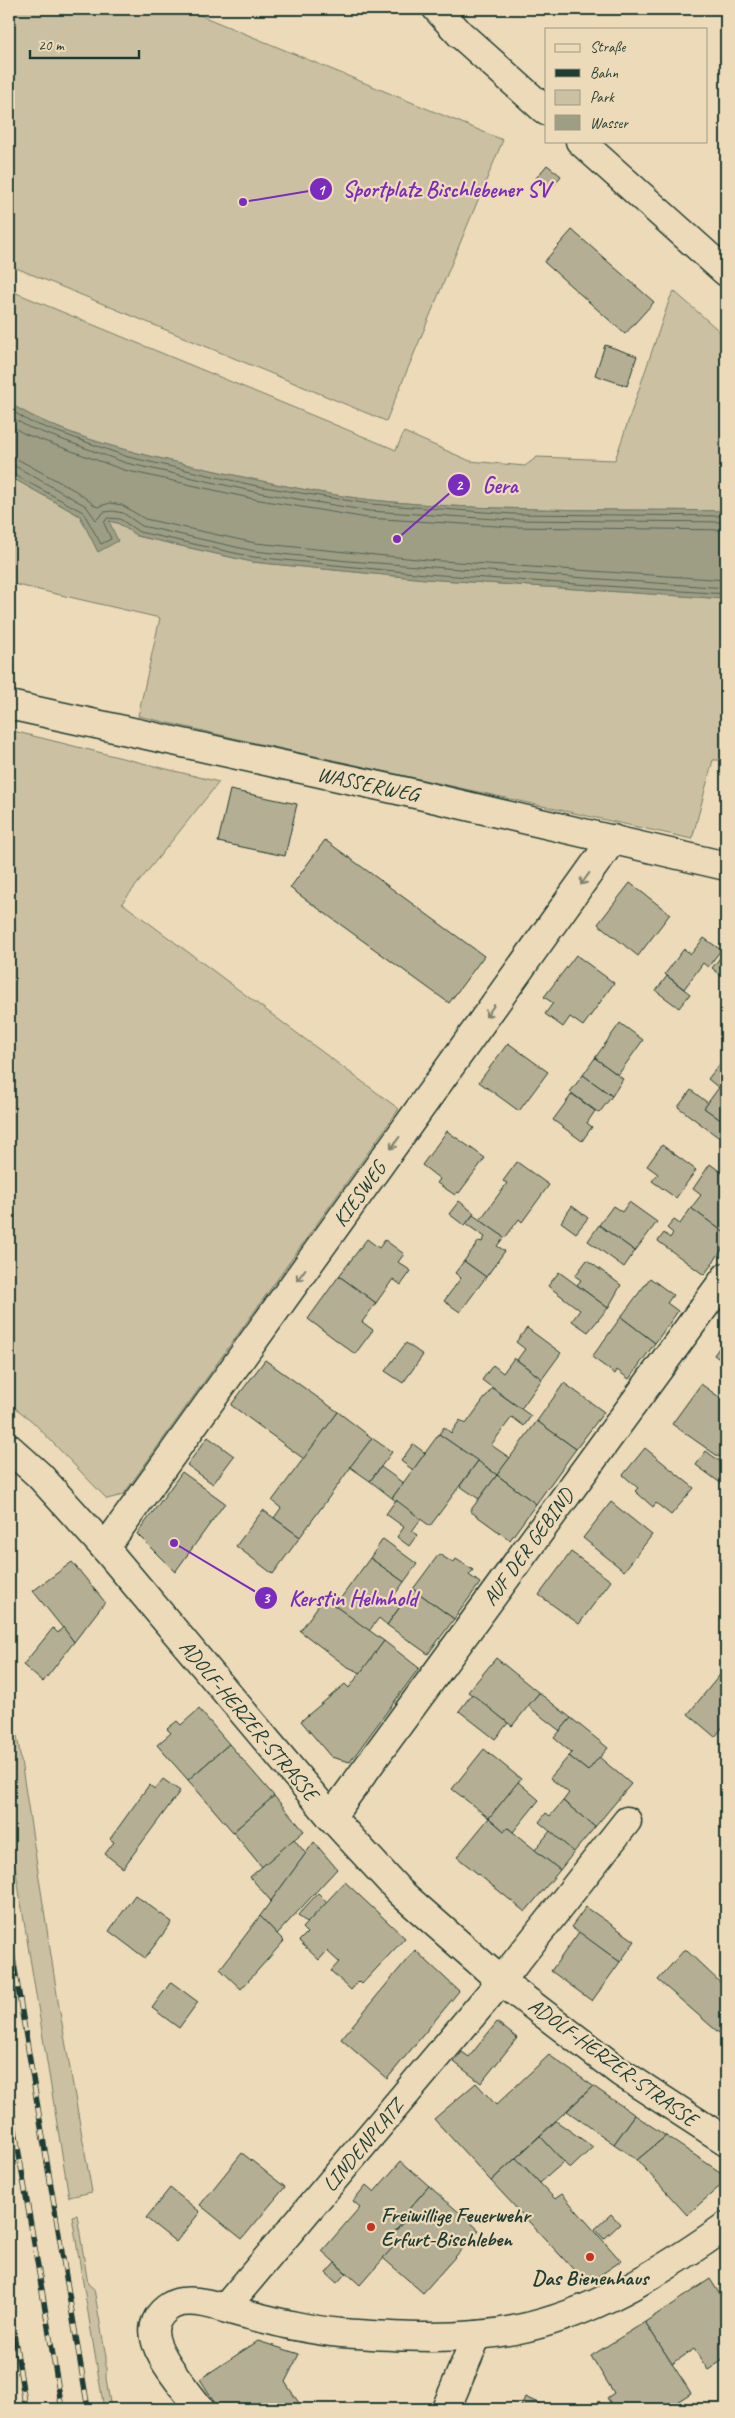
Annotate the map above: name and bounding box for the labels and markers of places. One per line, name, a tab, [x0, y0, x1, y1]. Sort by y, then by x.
callout: Sportplatz Bischlebener SV	[308, 171, 560, 208]
callout: Gera	[447, 467, 527, 504]
callout: Kerstin Helmhold	[253, 1579, 427, 1616]
place label: Freiwillige Feuerwehr Erfurt-Bischleben	[381, 2202, 532, 2252]
marker: Freiwillige Feuerwehr Erfurt-Bischleben	[365, 2221, 377, 2233]
marker: Das Bienenhaus	[584, 2251, 596, 2263]
place label: Das Bienenhaus	[532, 2265, 651, 2291]

